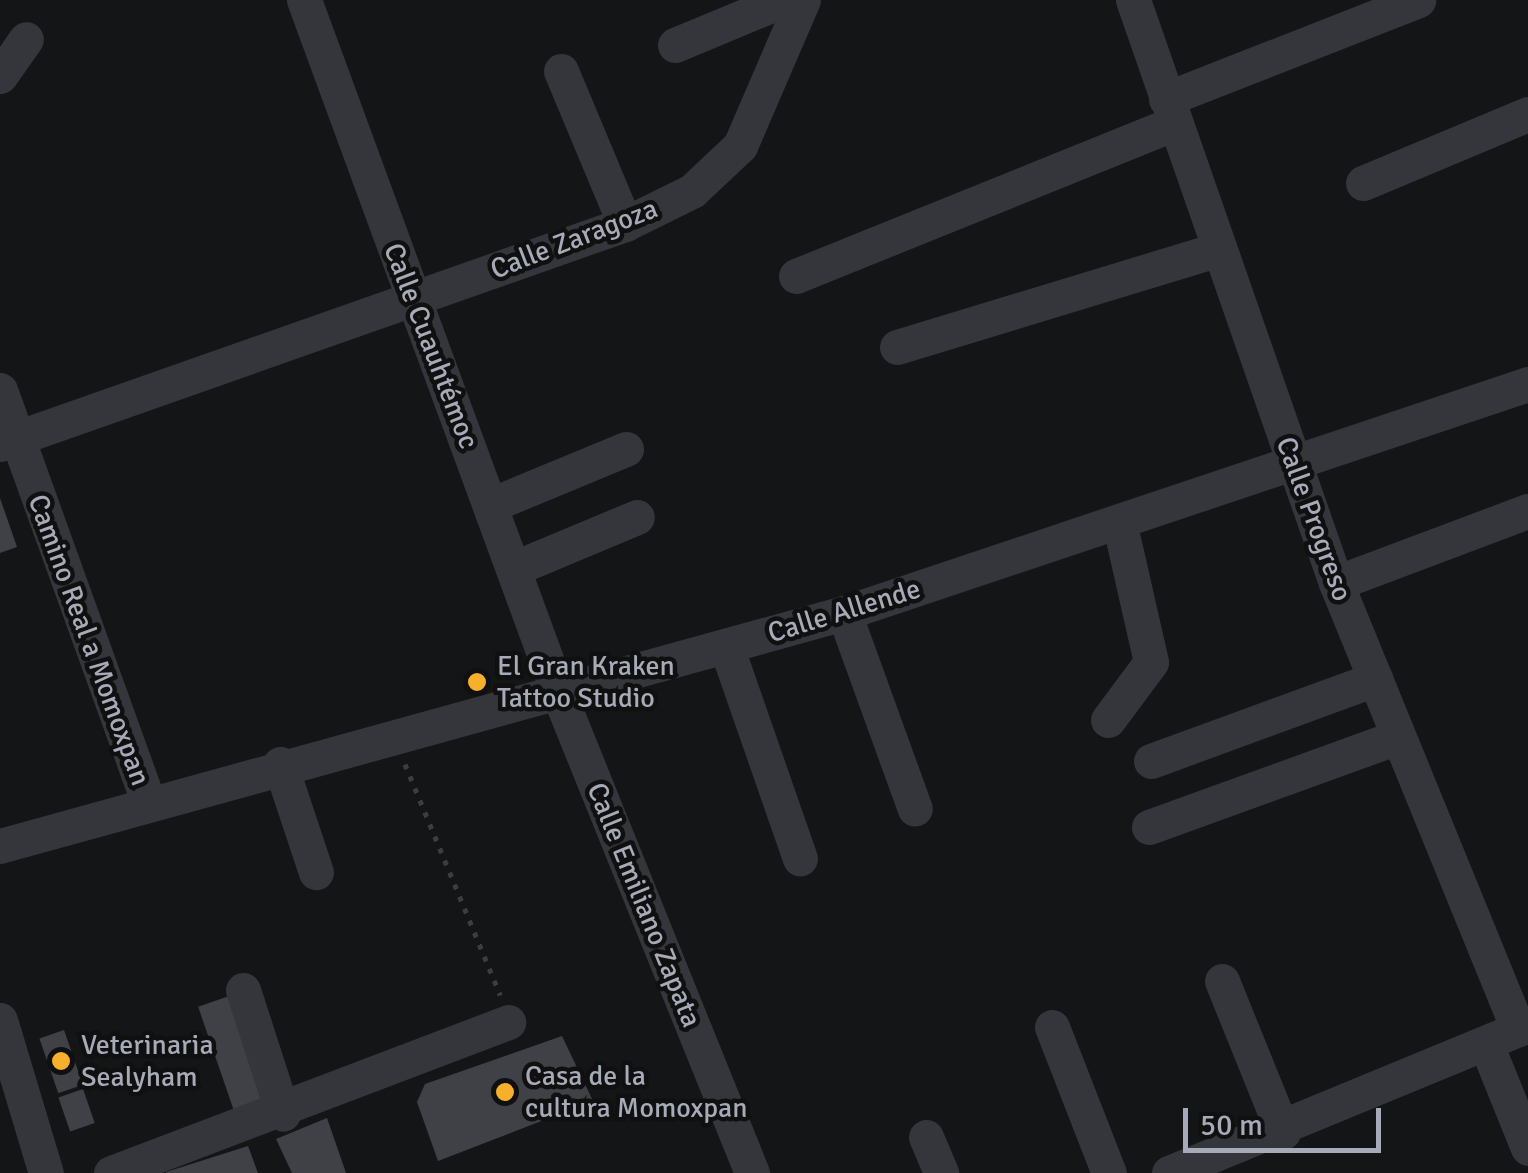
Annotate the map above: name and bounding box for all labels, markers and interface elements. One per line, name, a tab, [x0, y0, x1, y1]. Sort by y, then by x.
street label: Calle Zaragoza	[486, 192, 662, 286]
street label: Calle Cuauhtémoc	[376, 238, 486, 454]
street label: Calle Progreso	[1269, 432, 1359, 606]
street label: Camino Real a Momoxpan	[21, 490, 157, 790]
street label: Calle Allende	[764, 572, 924, 650]
place label: El Gran Kraken Tattoo Studio	[497, 649, 675, 715]
marker: El Gran Kraken Tattoo Studio	[466, 671, 488, 693]
street label: Calle Emiliano Zapata	[580, 778, 708, 1032]
place label: Veterinaria Sealyham	[81, 1028, 214, 1094]
marker: Veterinaria Sealyham	[50, 1050, 72, 1072]
place label: Casa de la cultura Momoxpan	[525, 1059, 748, 1125]
marker: Casa de la cultura Momoxpan	[494, 1081, 516, 1103]
scale bar	[1188, 1088, 1386, 1150]
text: 50 m	[1200, 1107, 1263, 1144]

